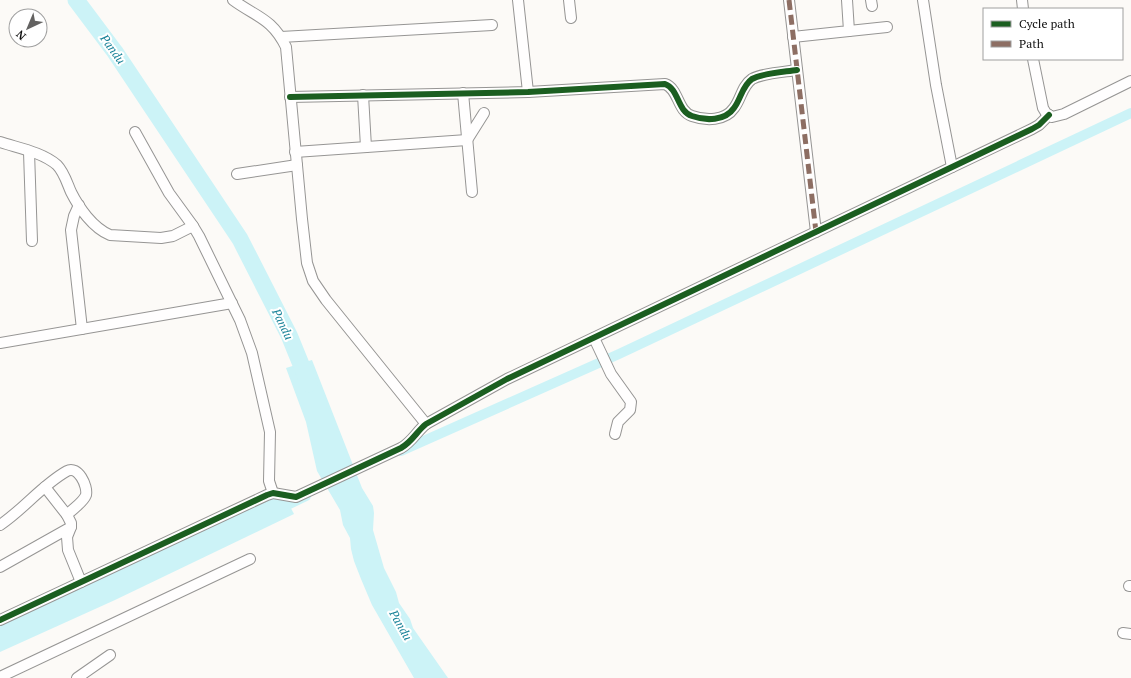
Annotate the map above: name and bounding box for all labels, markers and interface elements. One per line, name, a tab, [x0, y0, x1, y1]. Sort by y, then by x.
north arrow	[8, 8, 48, 48]
legend	[983, 8, 1123, 60]
text: Cycle path	[1019, 16, 1075, 31]
text: N	[13, 27, 29, 43]
water label: Pandu	[97, 30, 129, 67]
text: Path	[1019, 36, 1044, 51]
water label: Pandu	[269, 305, 297, 342]
water label: Pandu	[386, 606, 416, 643]

